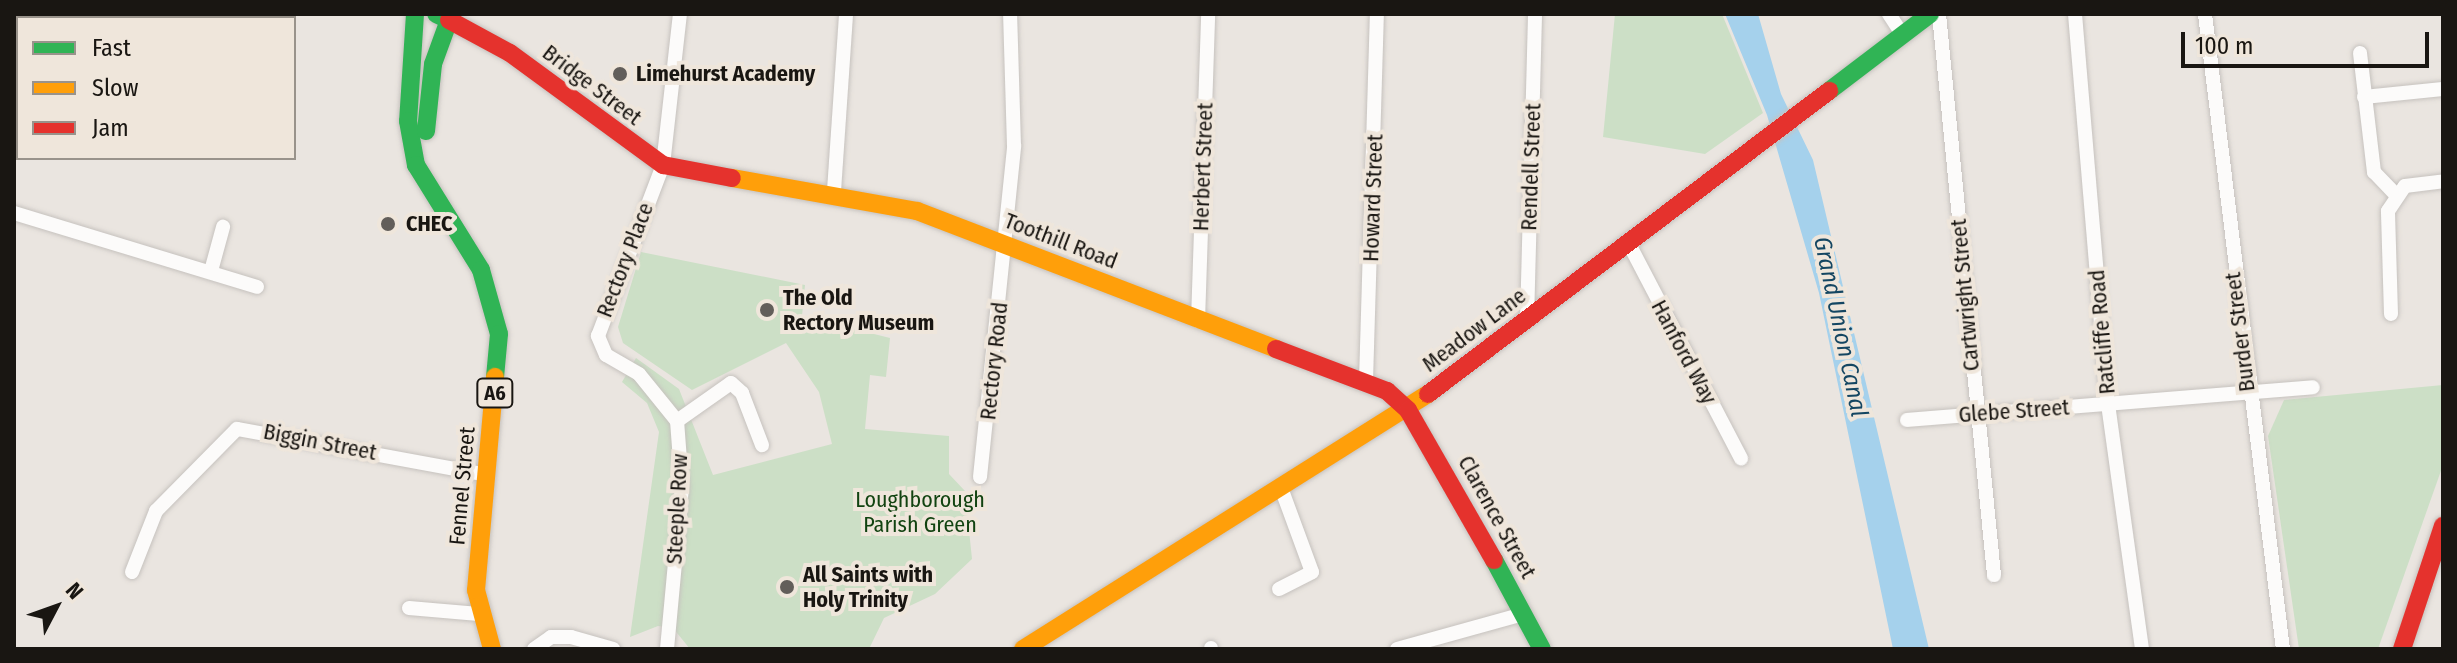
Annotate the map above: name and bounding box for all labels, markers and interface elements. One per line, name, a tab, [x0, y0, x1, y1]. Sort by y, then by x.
legend	[16, 16, 296, 160]
scale bar	[2185, 16, 2433, 66]
text: 100 m	[2195, 32, 2253, 60]
text: Fast	[92, 34, 131, 62]
street label: Bridge Street	[537, 39, 647, 131]
place label: Limehurst Academy	[636, 61, 815, 87]
marker: Limehurst Academy	[611, 65, 629, 83]
text: Slow	[92, 74, 138, 102]
street label: Herbert Street	[1188, 102, 1218, 232]
street label: Rendell Street	[1516, 103, 1546, 231]
text: Jam	[92, 114, 129, 142]
street label: Howard Street	[1358, 134, 1388, 262]
street label: Rectory Place	[591, 199, 659, 321]
street label: Toothill Road	[1001, 207, 1121, 275]
place label: CHEC	[406, 211, 452, 237]
marker: CHEC	[377, 213, 399, 235]
street label: Cartwright Street	[1945, 218, 1985, 372]
water label: Grand Union Canal	[1807, 234, 1873, 420]
street label: Ratcliffe Road	[2083, 269, 2121, 395]
street label: Burder Street	[2220, 271, 2260, 393]
street label: Meadow Lane	[1417, 282, 1531, 378]
place label: The Old Rectory Museum	[783, 284, 934, 336]
street label: Hanford Way	[1646, 296, 1722, 408]
marker: The Old Rectory Museum	[758, 301, 776, 319]
street label: Rectory Road	[975, 301, 1013, 421]
road number: A6	[475, 377, 515, 409]
street label: Glebe Street	[1958, 394, 2070, 428]
street label: Biggin Street	[261, 418, 379, 466]
street label: Fennel Street	[444, 426, 480, 546]
street label: Clarence Street	[1452, 451, 1542, 583]
street label: Steeple Row	[661, 453, 693, 565]
park label: Loughborough Parish Green	[855, 486, 985, 538]
place label: All Saints with Holy Trinity	[803, 561, 933, 612]
north arrow	[16, 567, 96, 647]
text: N	[60, 577, 89, 605]
marker: All Saints with Holy Trinity	[778, 578, 796, 596]

